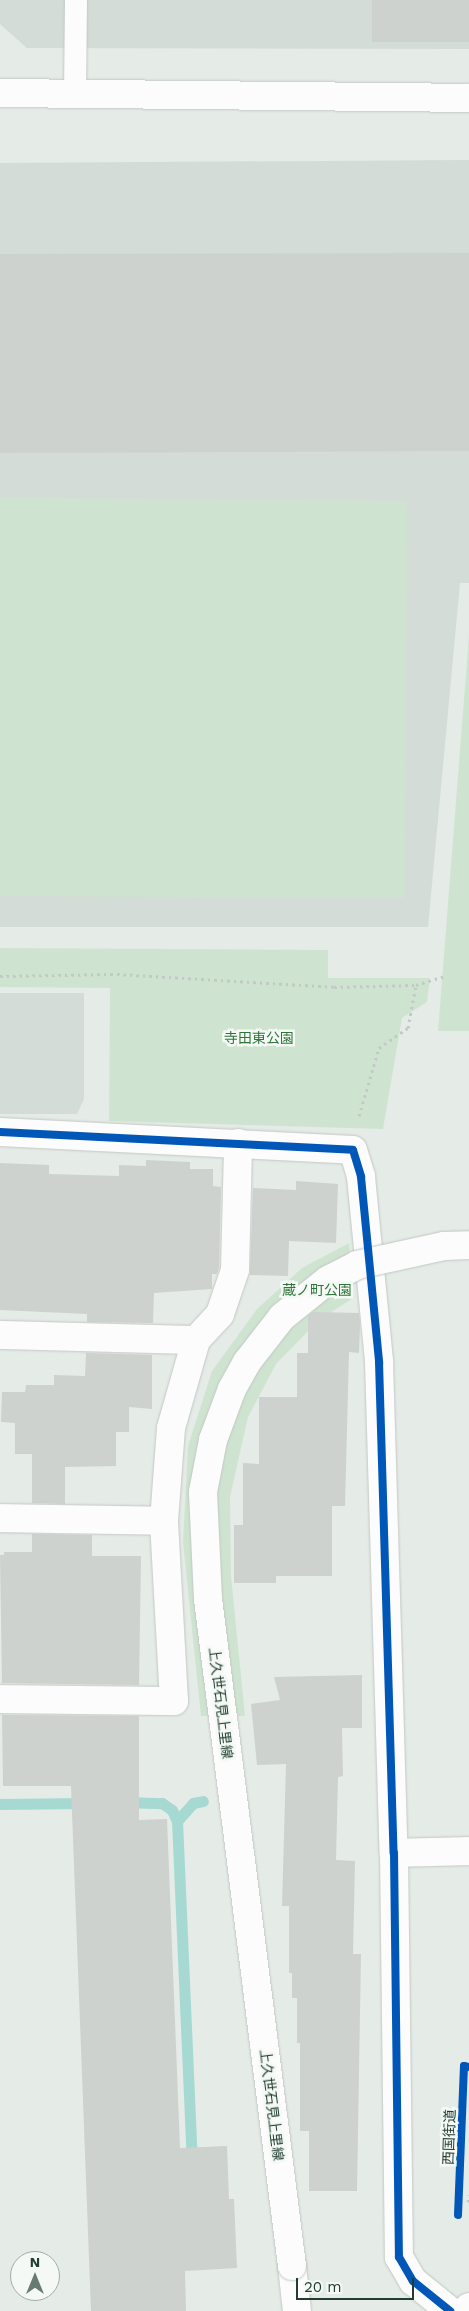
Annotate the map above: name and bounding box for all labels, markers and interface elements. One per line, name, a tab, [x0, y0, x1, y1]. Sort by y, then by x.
park label: 寺田東公園	[224, 1030, 294, 1046]
park label: 蔵ノ町公園	[282, 1282, 352, 1298]
street label: 上久世石見上里線	[206, 1646, 236, 1760]
street label: 上久世石見上里線	[257, 2048, 287, 2162]
street label: 西国街道	[440, 2109, 458, 2165]
north arrow	[10, 2251, 60, 2301]
text: N	[30, 2254, 40, 2270]
scale bar	[299, 2268, 416, 2300]
text: 20 m	[304, 2278, 342, 2296]

